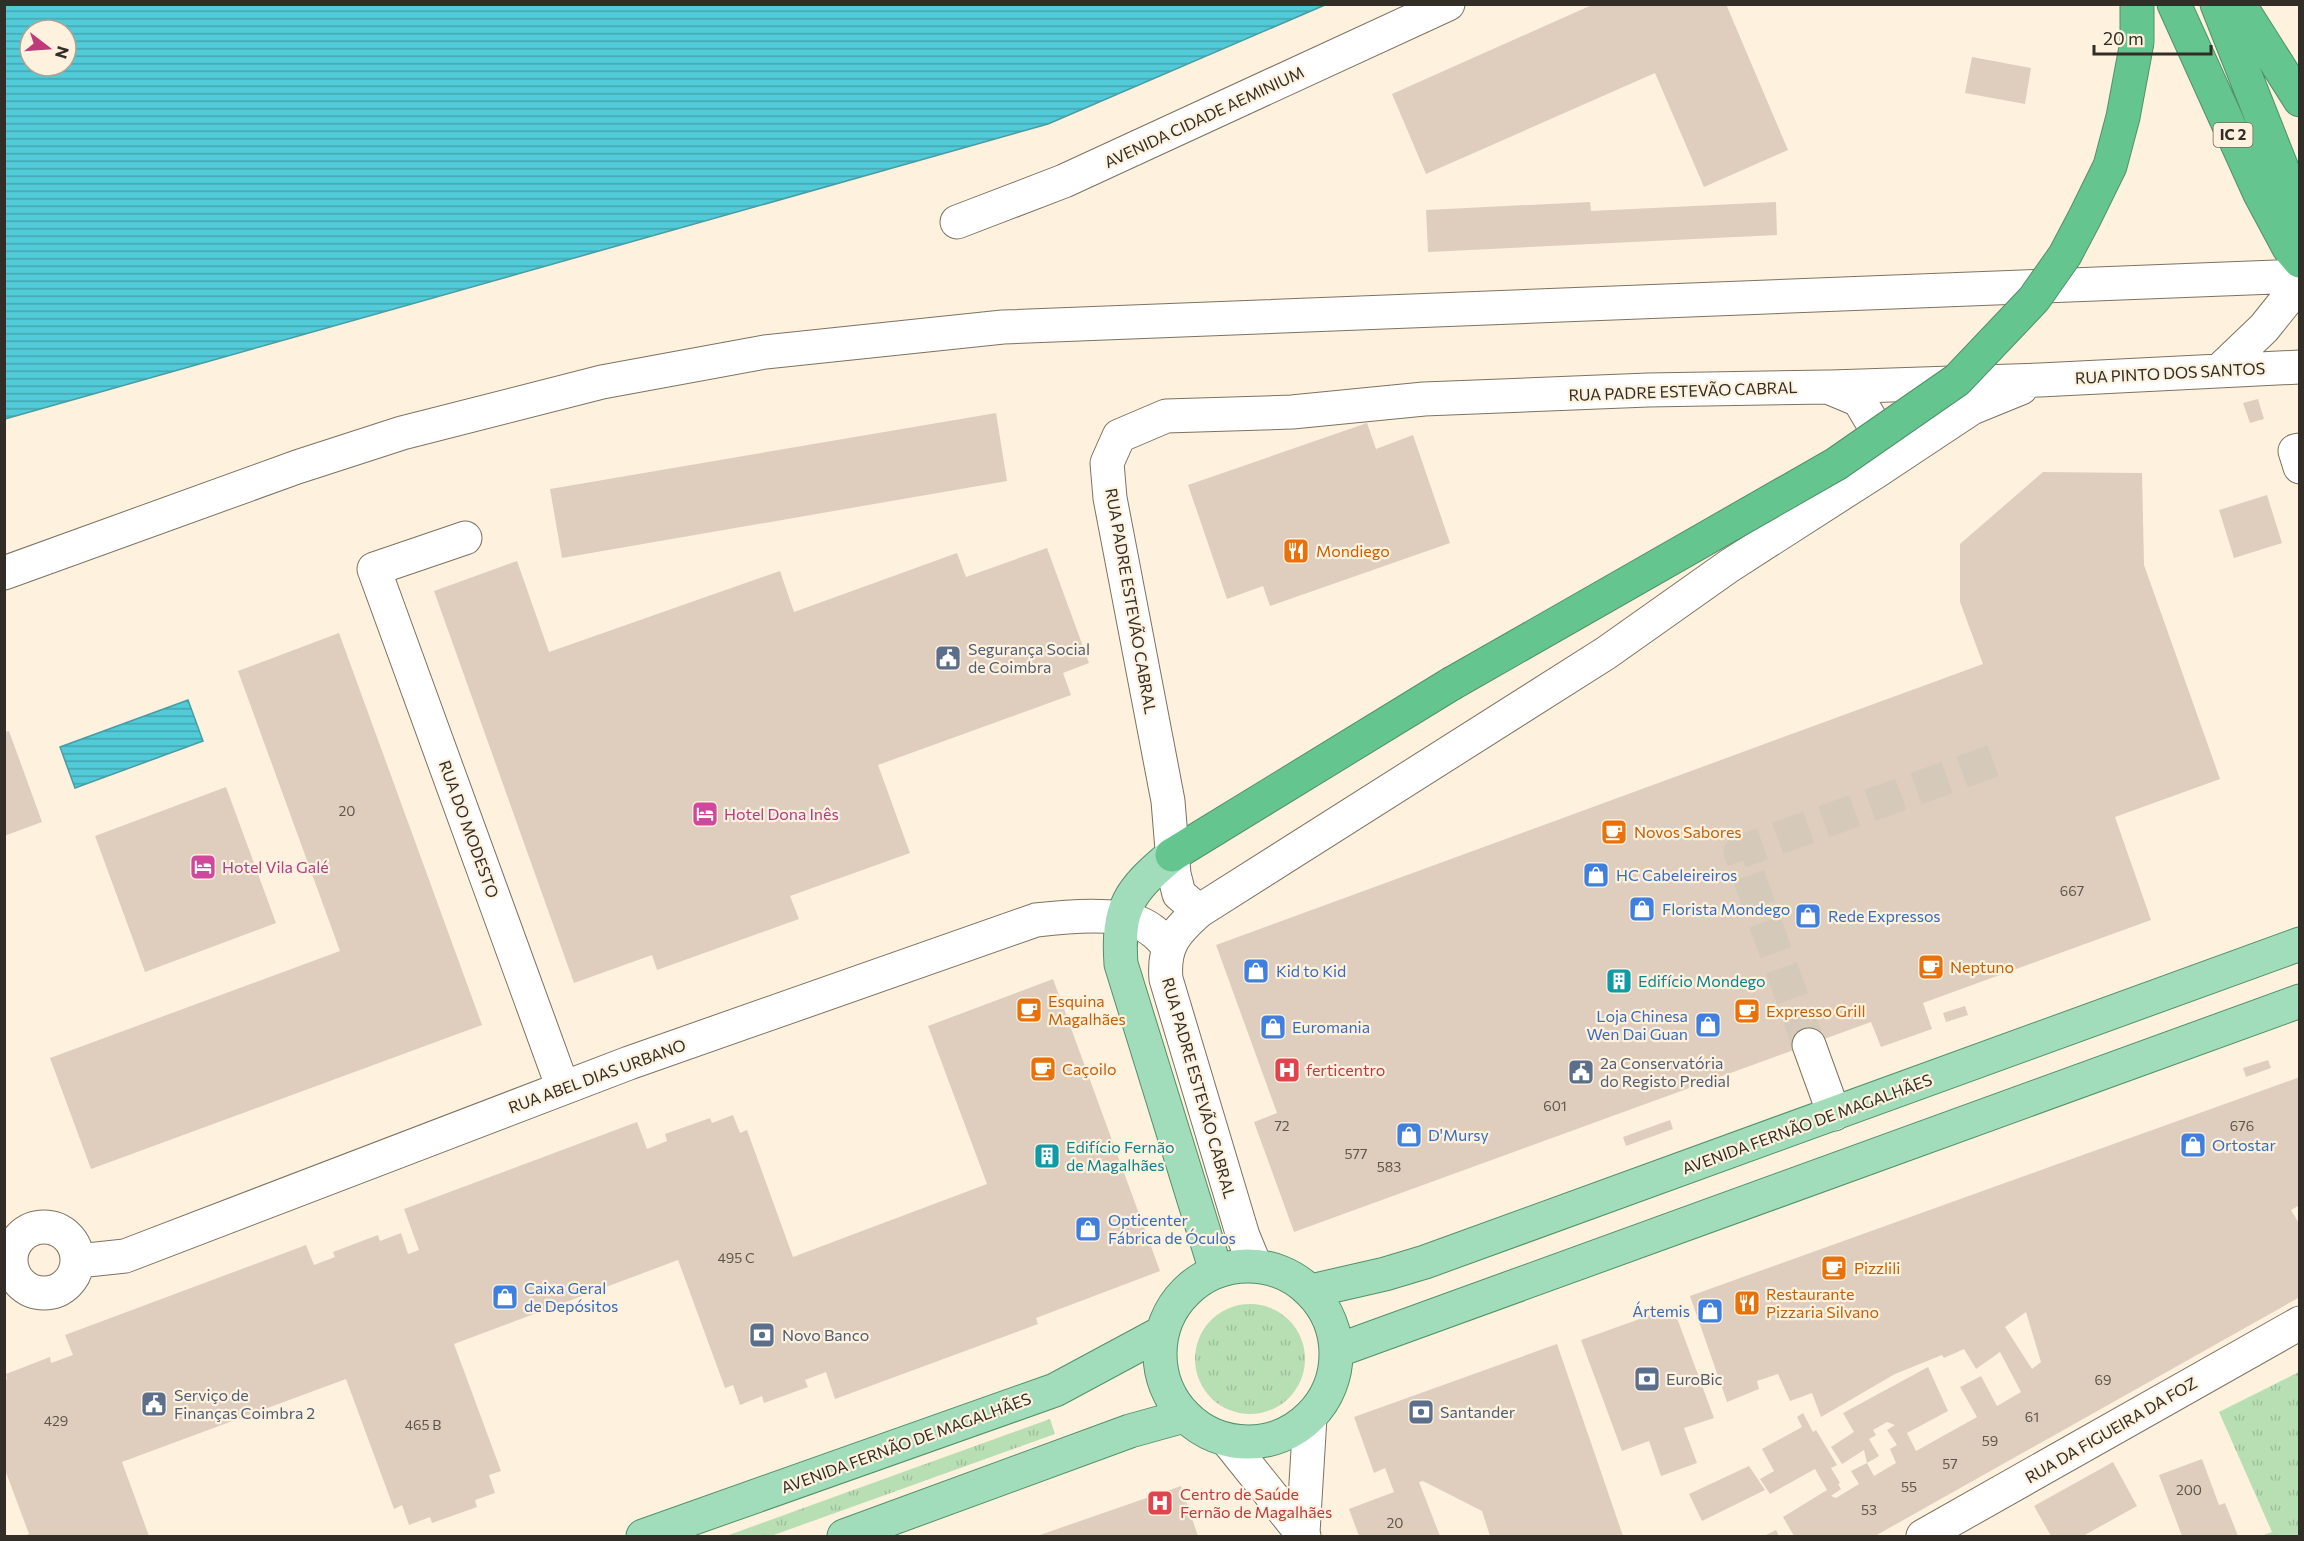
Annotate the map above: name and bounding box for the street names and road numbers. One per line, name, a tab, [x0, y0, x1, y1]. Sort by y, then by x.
street label: AVENIDA CIDADE AEMINIUM	[1101, 62, 1307, 171]
road number: IC 2	[2214, 123, 2252, 147]
street label: RUA PINTO DOS SANTOS	[2075, 358, 2265, 387]
street label: RUA PADRE ESTEVÃO CABRAL	[1568, 377, 1798, 404]
street label: RUA PADRE ESTEVÃO CABRAL	[1102, 486, 1161, 715]
street label: RUA DO MODESTO	[436, 757, 503, 900]
street label: RUA PADRE ESTEVÃO CABRAL	[1159, 975, 1240, 1201]
street label: RUA ABEL DIAS URBANO	[506, 1035, 688, 1117]
street label: AVENIDA FERNÃO DE MAGALHÃES	[1679, 1069, 1934, 1178]
street label: RUA DA FIGUEIRA DA FOZ	[2022, 1373, 2200, 1487]
street label: AVENIDA FERNÃO DE MAGALHÃES	[778, 1388, 1033, 1497]

